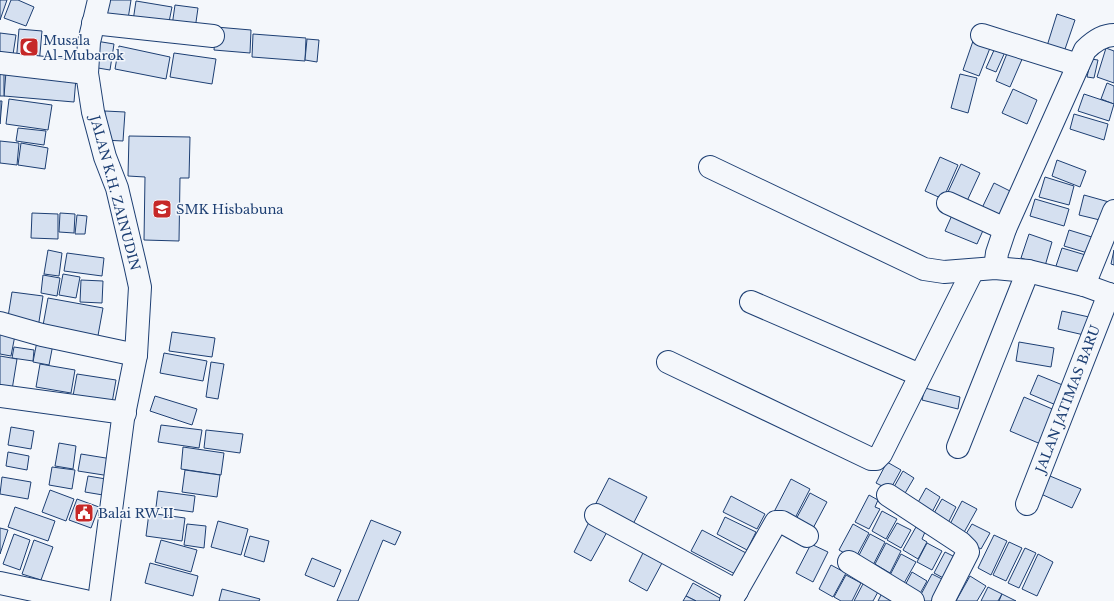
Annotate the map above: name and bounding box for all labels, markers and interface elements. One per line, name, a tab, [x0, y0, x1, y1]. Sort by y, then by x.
place label: Musala Al-Mubarok	[42, 32, 124, 64]
mosque icon: Musala Al-Mubarok	[18, 36, 40, 58]
street label: JALAN K.H. ZAINUDIN	[86, 112, 144, 273]
school or university icon: SMK Hisbabuna	[151, 198, 173, 220]
place label: SMK Hisbabuna	[176, 201, 284, 218]
street label: JALAN JATIMAS BARU	[1031, 323, 1104, 477]
public building icon: Balai RW II	[73, 502, 95, 524]
place label: Balai RW II	[98, 505, 174, 522]

